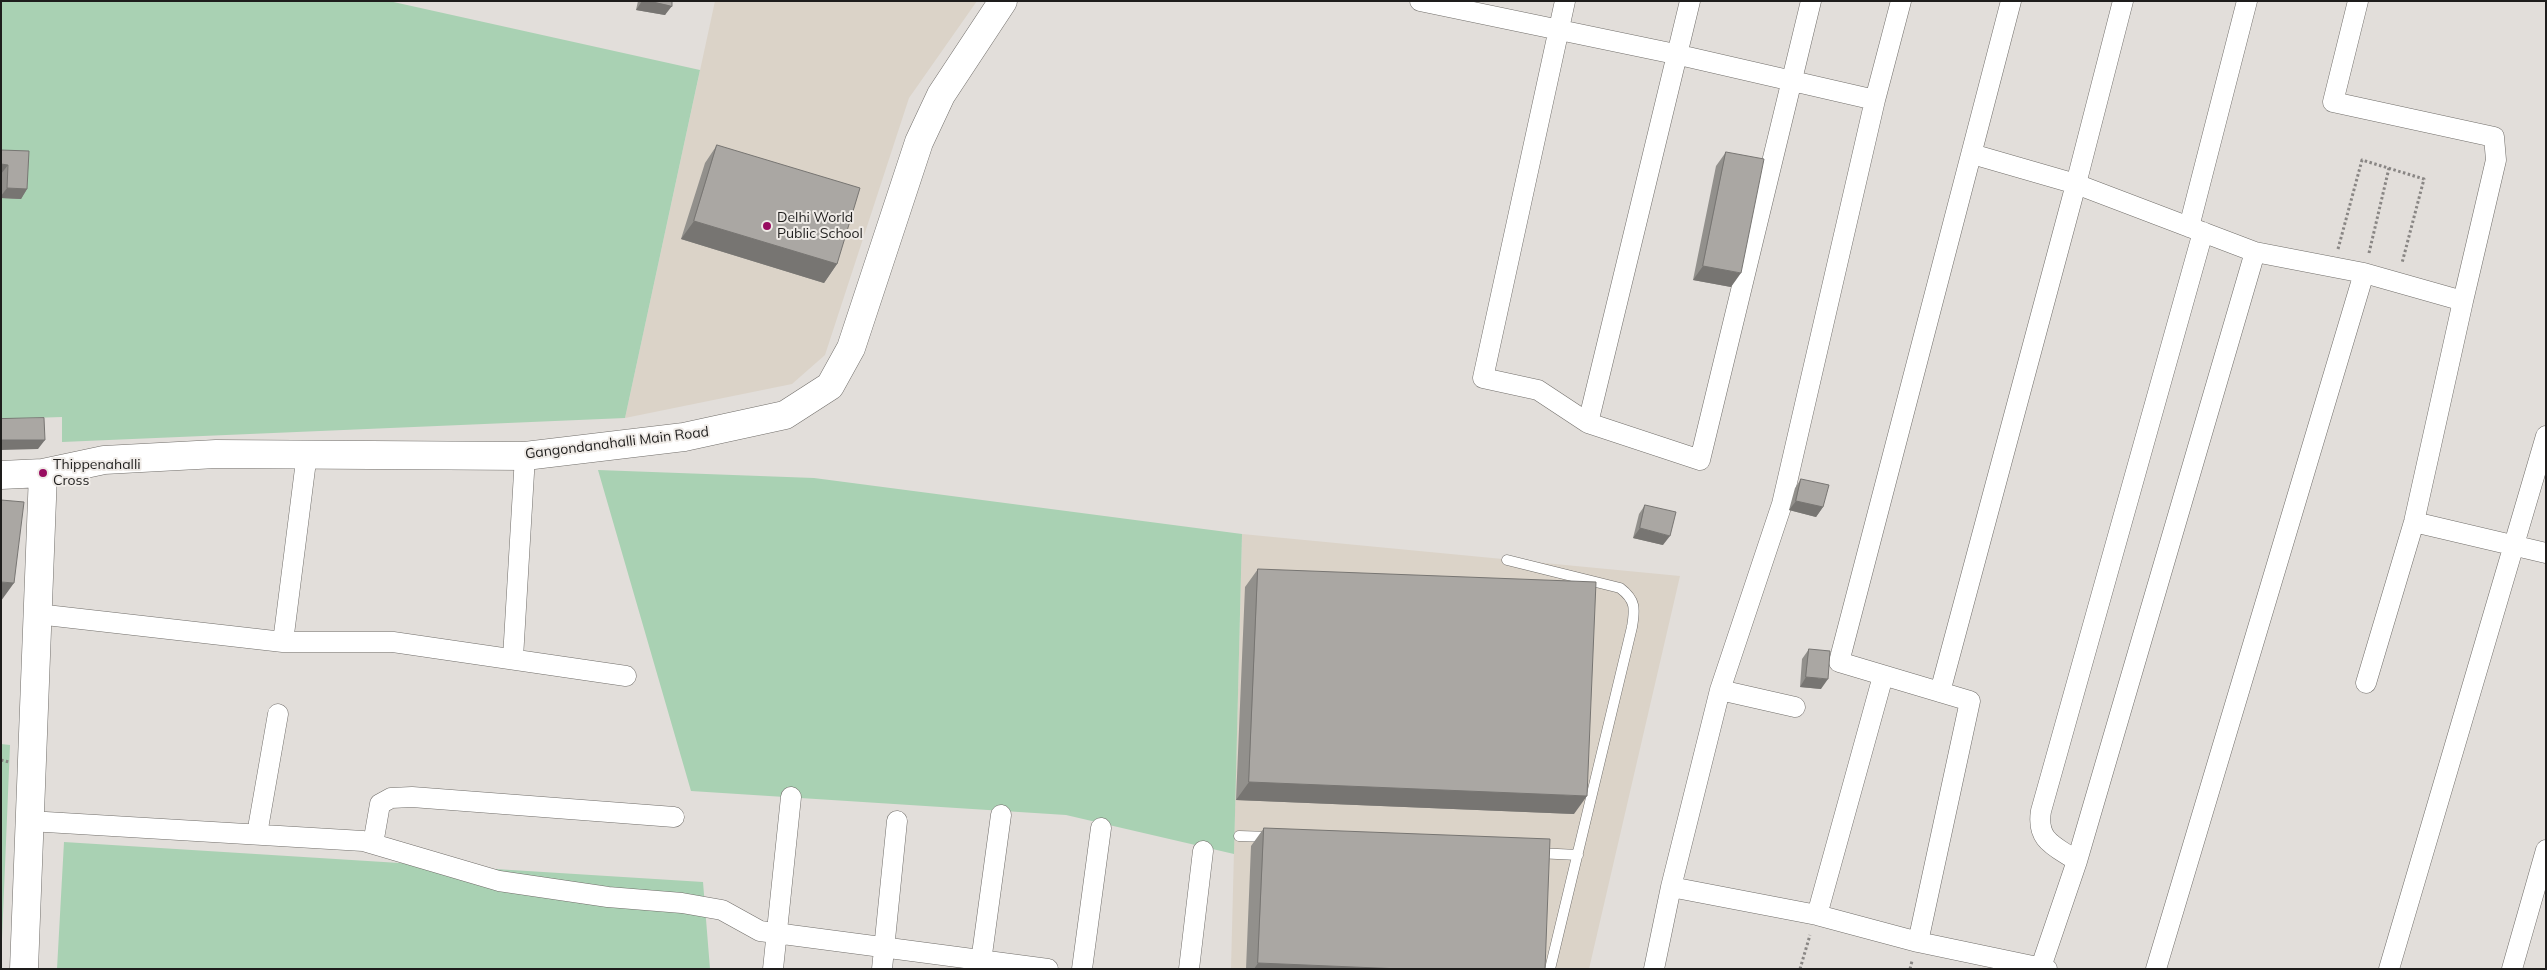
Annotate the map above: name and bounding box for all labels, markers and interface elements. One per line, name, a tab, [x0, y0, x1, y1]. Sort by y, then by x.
place label: Delhi World Public School	[777, 210, 863, 242]
marker: Delhi World Public School	[761, 220, 773, 232]
street label: Gangondanahalli Main Road	[524, 423, 710, 463]
place label: Thippenahalli Cross	[53, 457, 141, 490]
marker: Thippenahalli Cross	[37, 467, 49, 479]

